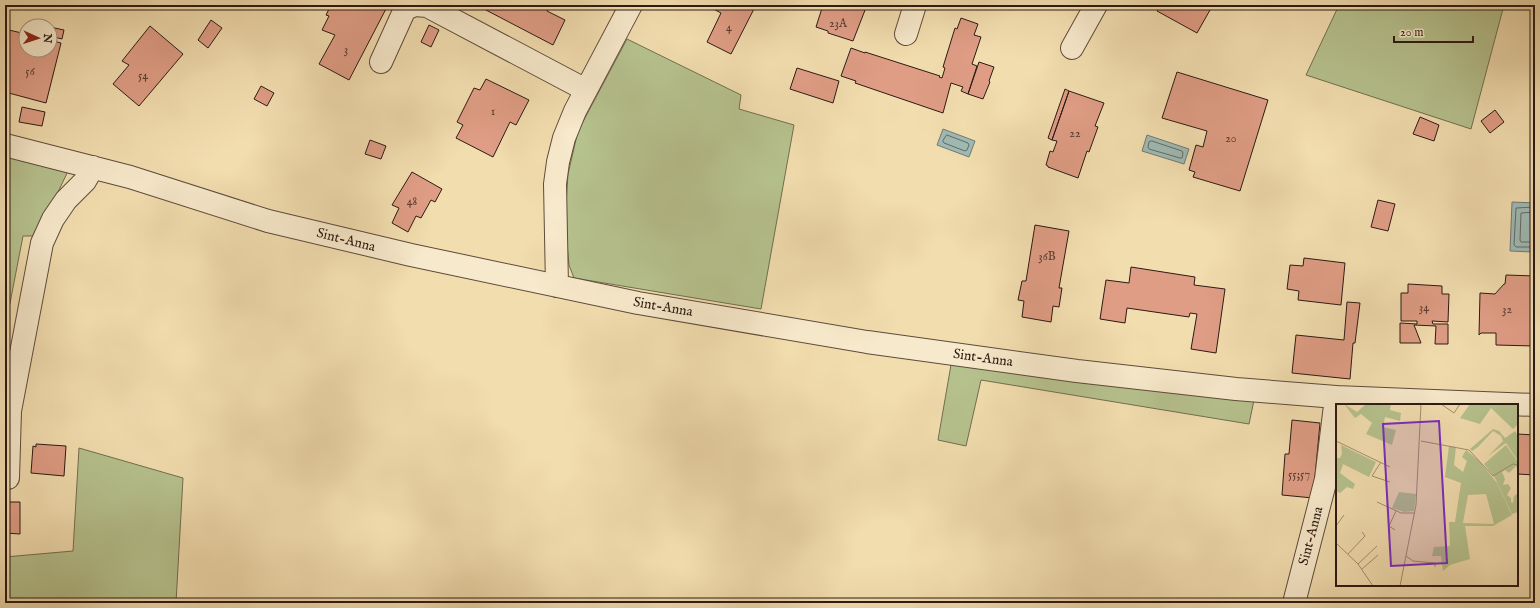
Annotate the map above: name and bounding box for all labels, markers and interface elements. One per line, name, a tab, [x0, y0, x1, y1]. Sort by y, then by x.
house number: 23A	[829, 16, 848, 31]
north arrow	[18, 18, 58, 58]
scale bar	[1394, 18, 1473, 44]
house number: 4	[726, 20, 732, 35]
text: 20 m	[1400, 25, 1423, 40]
text: N	[40, 32, 54, 44]
house number: 3	[344, 42, 348, 57]
house number: 56	[25, 64, 36, 79]
house number: 54	[138, 68, 148, 83]
house number: 1	[491, 104, 495, 119]
house number: 22	[1069, 126, 1081, 141]
house number: 20	[1225, 131, 1237, 146]
house number: 48	[407, 194, 418, 209]
street label: Sint-Anna	[315, 224, 378, 256]
house number: 36B	[1038, 249, 1056, 264]
street label: Sint-Anna	[632, 293, 695, 321]
house number: 34	[1419, 300, 1429, 315]
house number: 32	[1502, 302, 1512, 317]
street label: Sint-Anna	[952, 345, 1015, 371]
inset map	[1336, 404, 1518, 586]
house number: 55;57	[1288, 467, 1310, 482]
street label: Sint-Anna	[1295, 504, 1328, 567]

